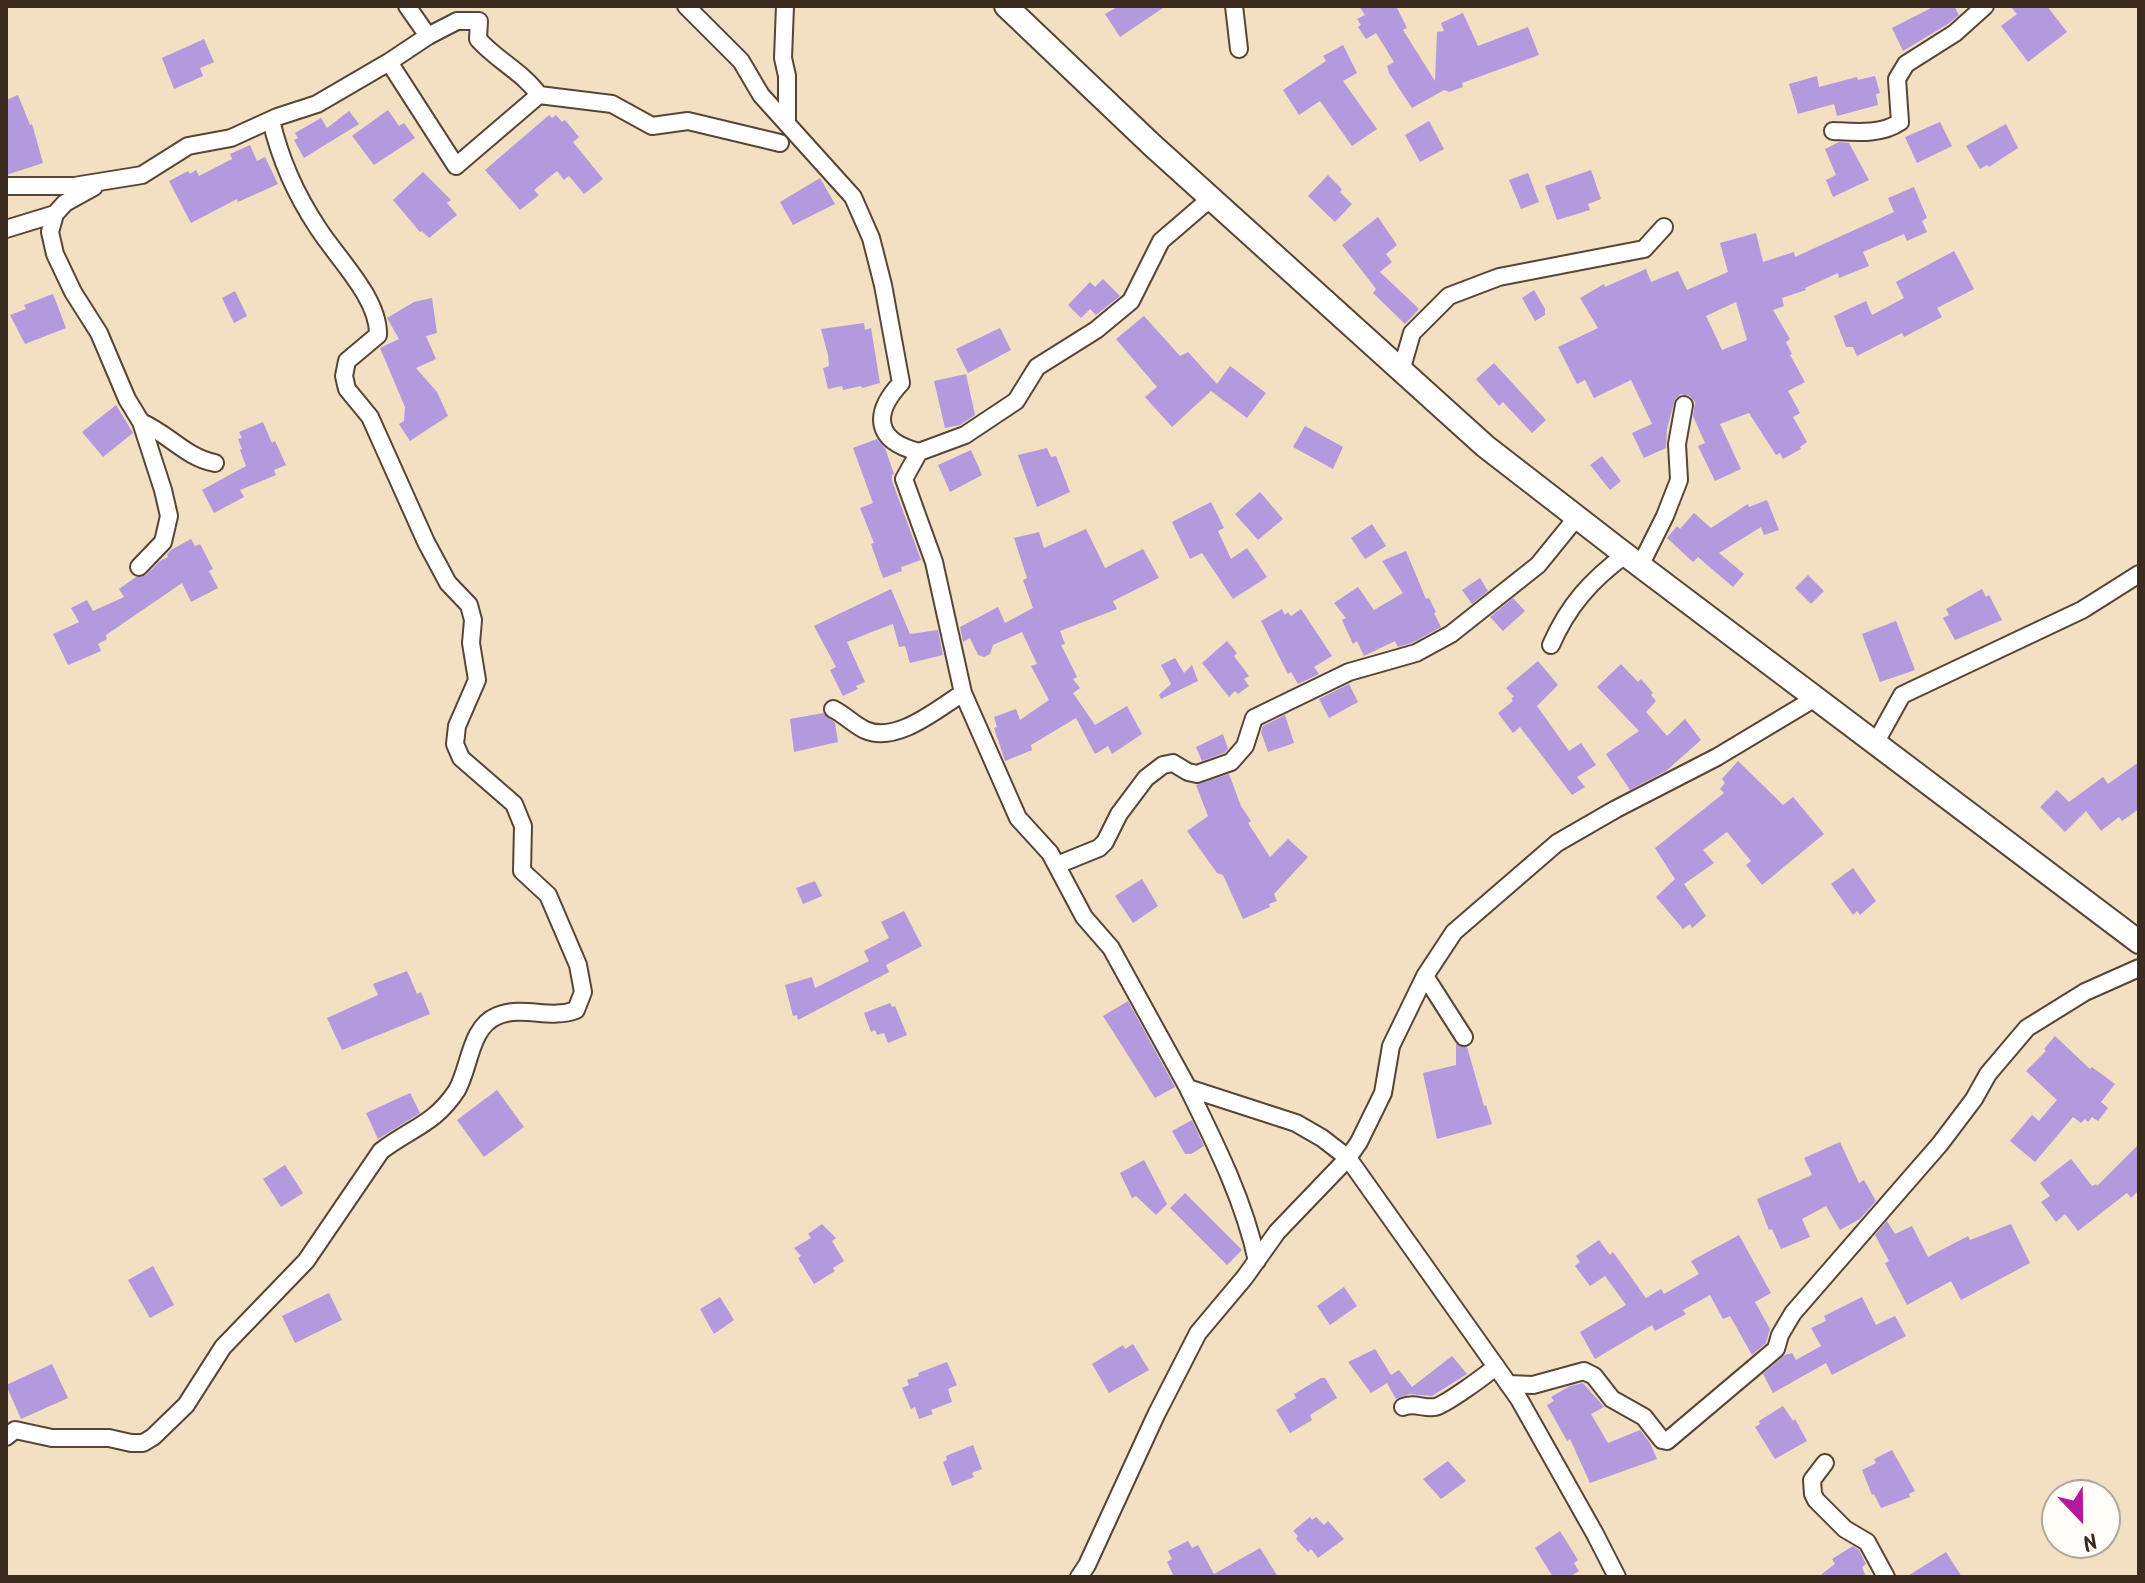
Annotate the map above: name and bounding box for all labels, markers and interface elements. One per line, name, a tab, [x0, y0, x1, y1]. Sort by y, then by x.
north arrow	[2041, 1479, 2121, 1559]
text: N	[2076, 1521, 2102, 1559]

